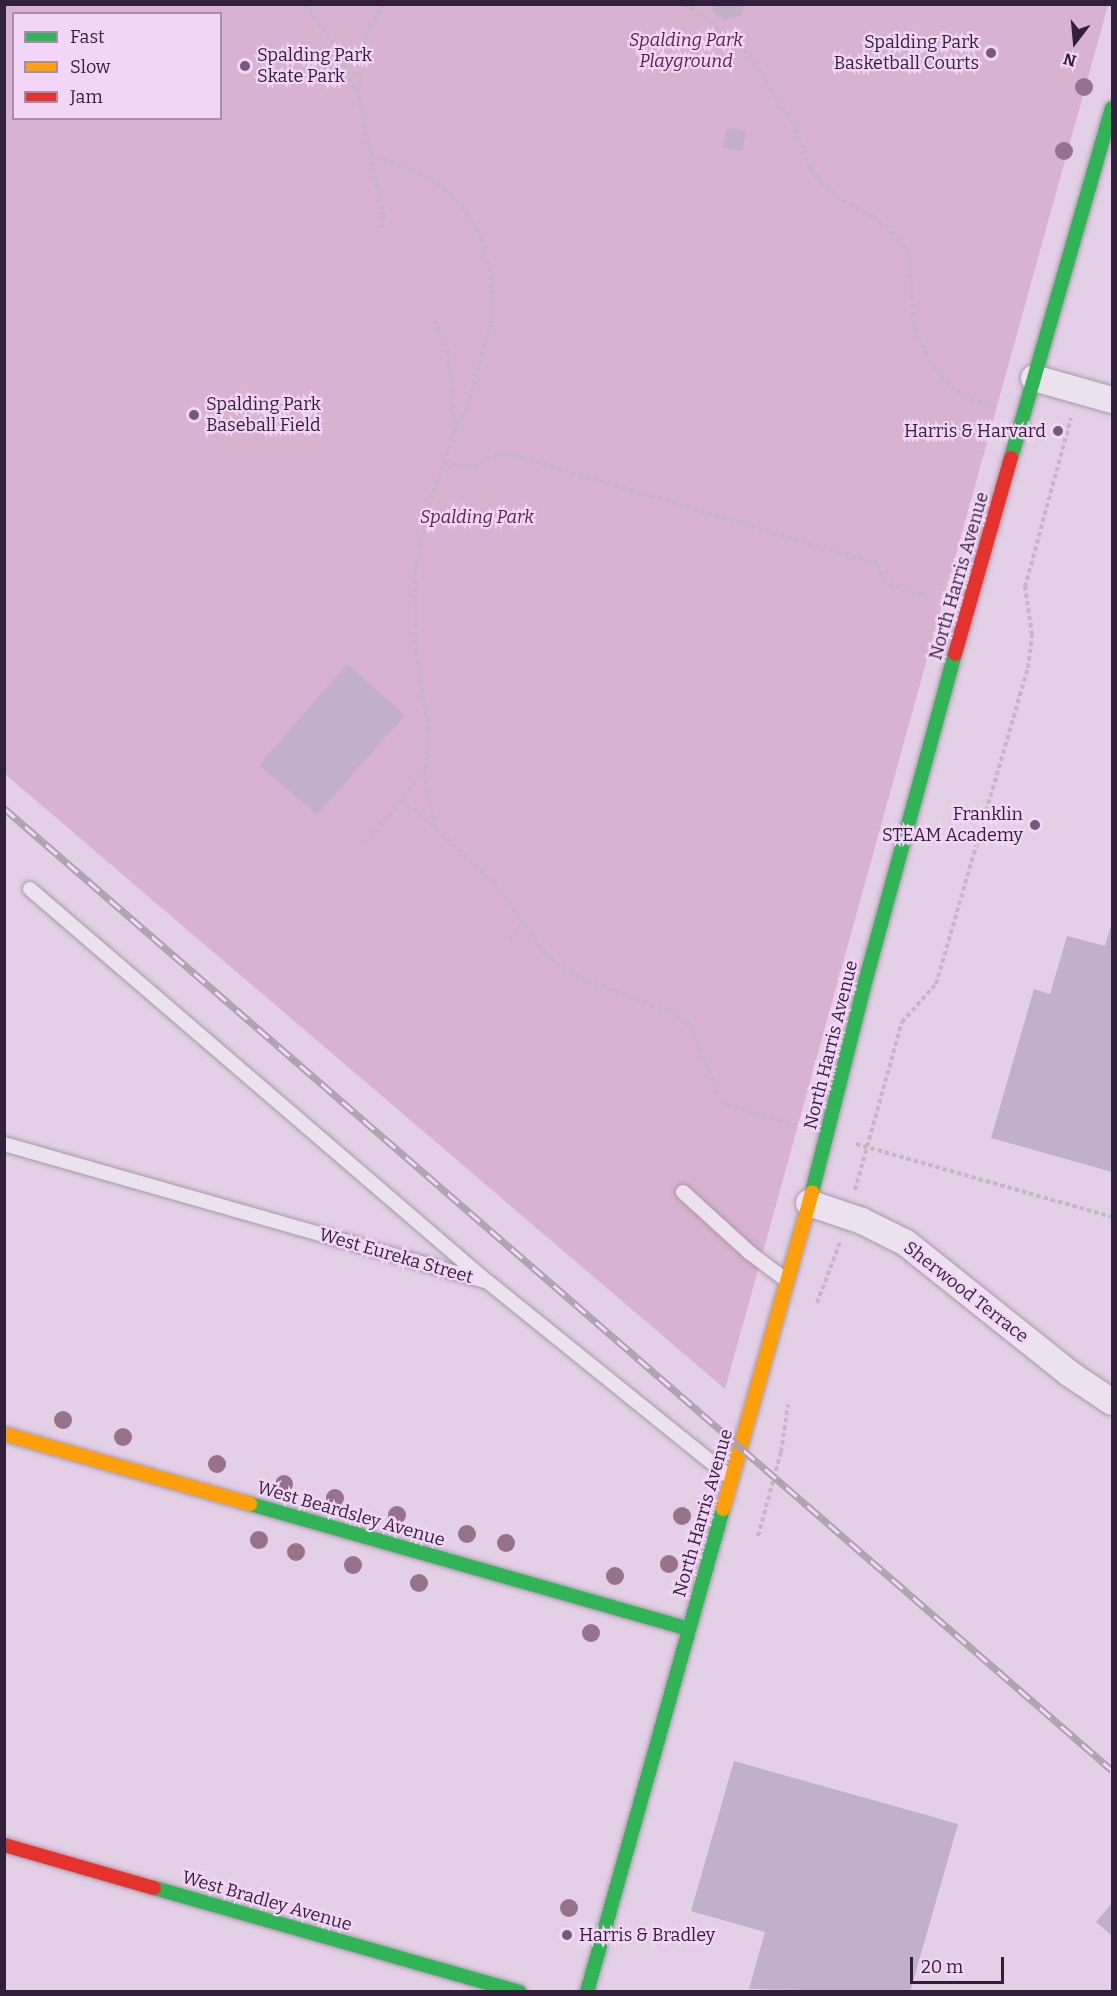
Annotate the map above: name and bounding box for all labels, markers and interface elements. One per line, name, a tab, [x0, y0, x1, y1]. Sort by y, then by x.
legend	[12, 12, 222, 120]
north arrow	[1045, 12, 1105, 72]
text: Fast	[70, 26, 105, 48]
park label: Spalding Park Playground	[629, 30, 743, 72]
place label: Spalding Park Basketball Courts	[834, 32, 979, 74]
place label: Spalding Park Skate Park	[257, 45, 372, 88]
marker: Spalding Park Basketball Courts	[984, 46, 998, 60]
text: N	[1061, 49, 1078, 71]
text: Slow	[70, 56, 110, 78]
marker: Spalding Park Skate Park	[238, 59, 252, 73]
text: Jam	[70, 86, 103, 108]
place label: Spalding Park Baseball Field	[206, 394, 321, 436]
marker: Spalding Park Baseball Field	[187, 408, 201, 422]
place label: Harris & Harvard	[904, 420, 1046, 442]
marker: Harris & Harvard	[1051, 424, 1065, 438]
street label: North Harris Avenue	[925, 490, 993, 662]
park label: Spalding Park	[420, 506, 534, 528]
place label: Franklin STEAM Academy	[882, 804, 1023, 846]
marker: Franklin STEAM Academy	[1028, 818, 1042, 832]
street label: North Harris Avenue	[800, 958, 862, 1132]
street label: West Eureka Street	[317, 1224, 475, 1288]
street label: Sherwood Terrace	[899, 1237, 1033, 1347]
street label: North Harris Avenue	[669, 1427, 737, 1599]
street label: West Beardsley Avenue	[254, 1477, 448, 1551]
street label: West Bradley Avenue	[179, 1866, 355, 1936]
place label: Harris & Bradley	[579, 1924, 715, 1946]
marker: Harris & Bradley	[560, 1928, 574, 1942]
scale bar	[913, 1945, 1008, 1983]
text: 20 m	[921, 1956, 963, 1978]

